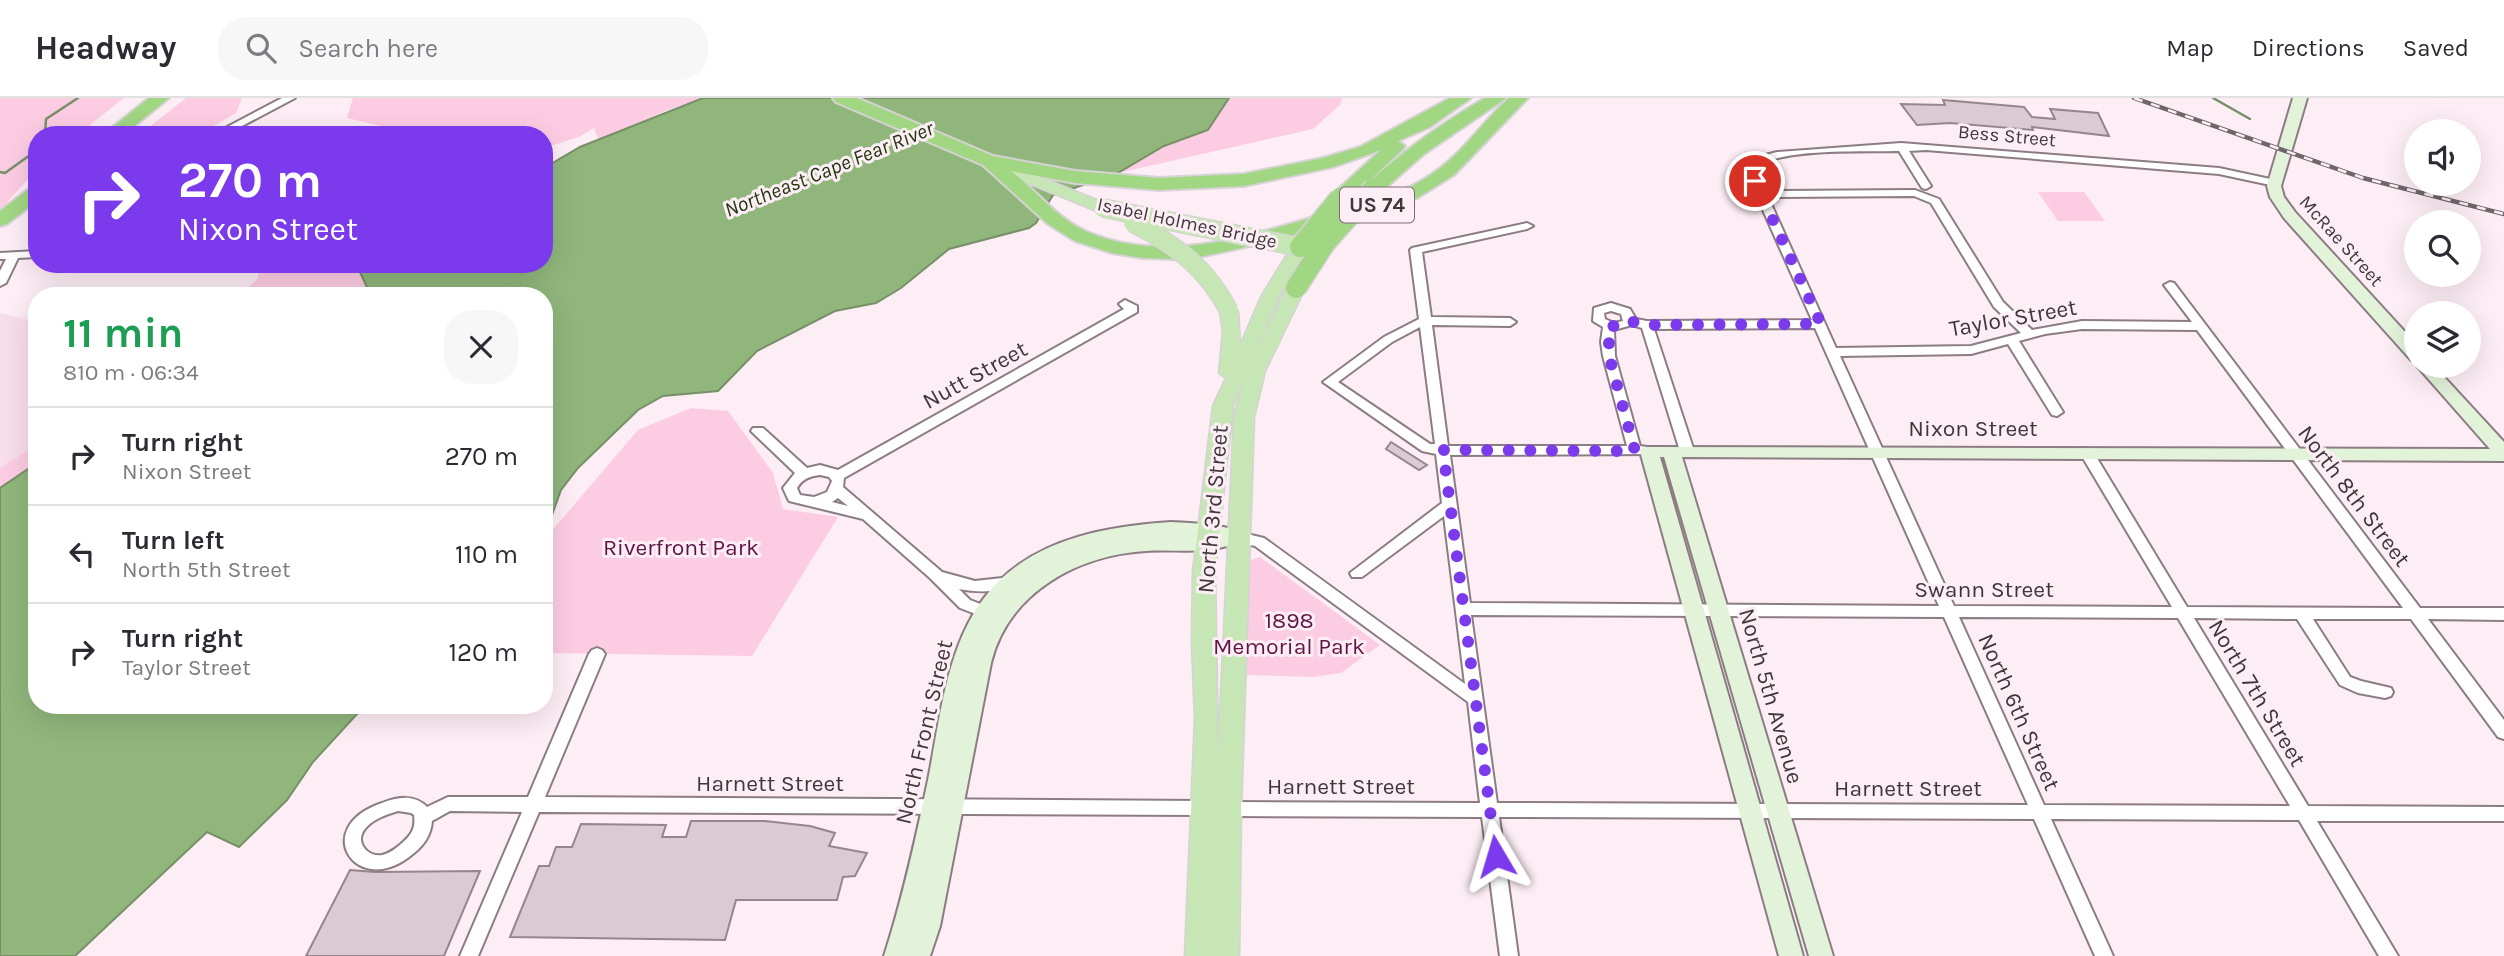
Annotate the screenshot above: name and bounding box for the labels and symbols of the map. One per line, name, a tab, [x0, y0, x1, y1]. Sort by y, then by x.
water label: Northeast Cape Fear River	[721, 116, 938, 222]
street label: Bess Street	[1957, 121, 2057, 151]
pin	[1725, 151, 1785, 211]
road number: US 74	[1340, 188, 1414, 222]
street label: McRae Street	[2295, 191, 2387, 291]
street label: Isabel Holmes Bridge	[1095, 193, 1279, 253]
street label: Taylor Street	[1947, 293, 2079, 342]
street label: Nutt Street	[918, 335, 1032, 415]
street label: Nixon Street	[1908, 415, 2038, 442]
street label: North 8th Street	[2292, 420, 2416, 572]
street label: North 3rd Street	[1192, 423, 1234, 594]
park label: Riverfront Park	[603, 534, 759, 561]
street label: Swann Street	[1914, 576, 2054, 603]
street label: North 5th Avenue	[1733, 605, 1809, 787]
park label: 1898 Memorial Park	[1213, 607, 1365, 660]
street label: North 7th Street	[2203, 615, 2312, 772]
street label: North 6th Street	[1972, 629, 2066, 795]
street label: North Front Street	[890, 637, 958, 827]
street label: Harnett Street	[696, 770, 844, 797]
street label: Harnett Street	[1267, 773, 1415, 800]
street label: Harnett Street	[1834, 775, 1982, 802]
position arrow	[1459, 819, 1533, 893]

